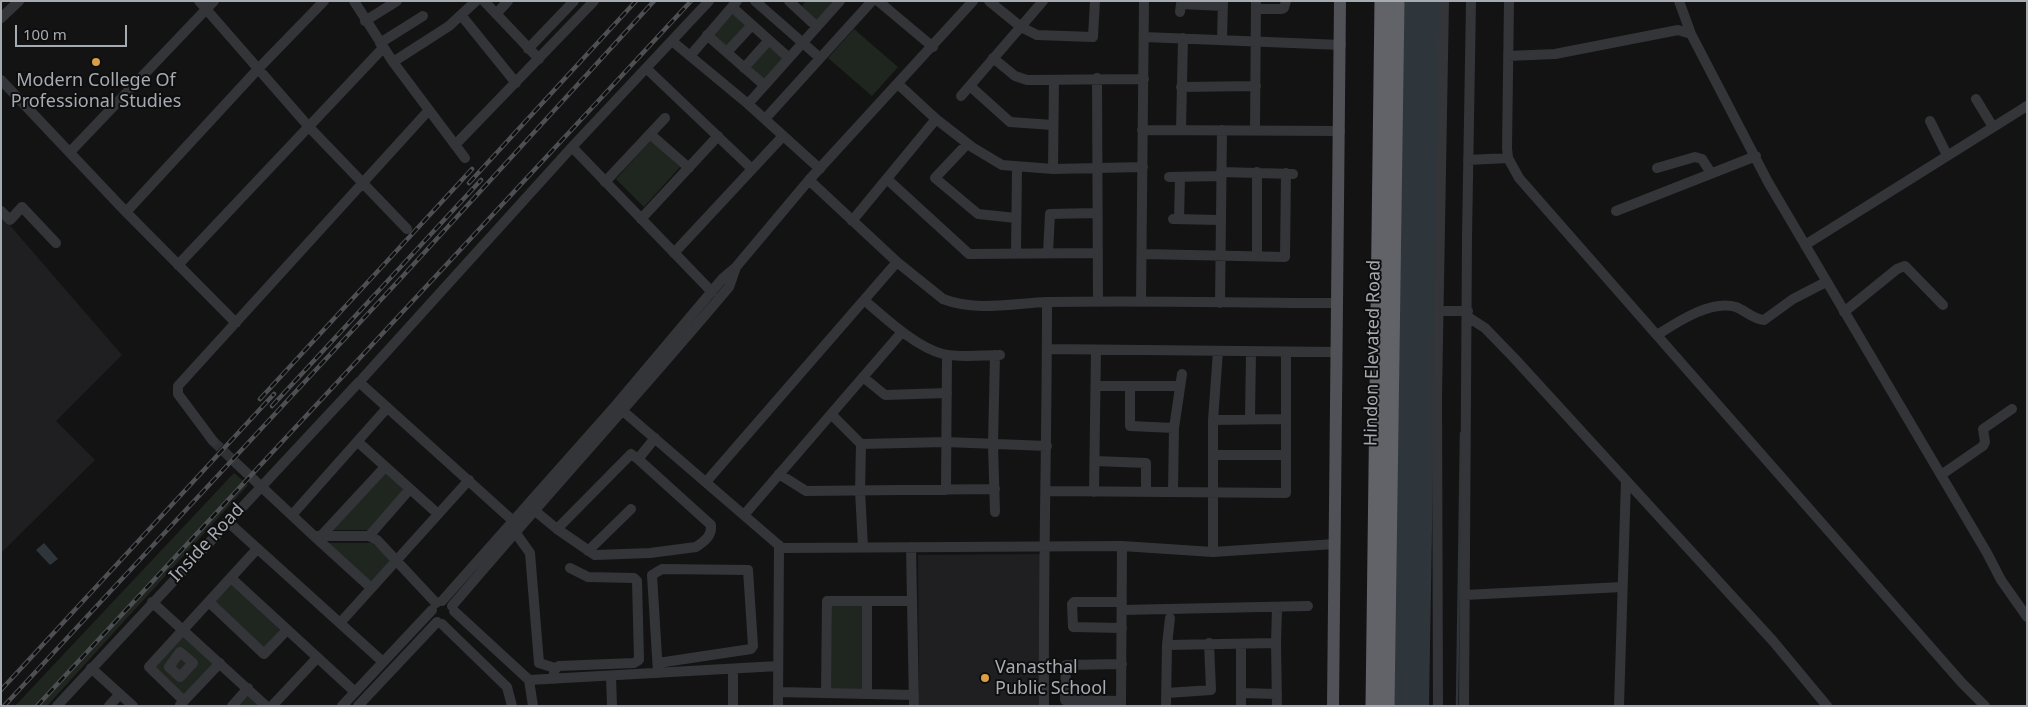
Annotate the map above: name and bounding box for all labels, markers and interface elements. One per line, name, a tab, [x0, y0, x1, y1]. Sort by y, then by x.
scale bar	[18, 15, 130, 47]
text: 100 m	[23, 24, 67, 44]
marker: Modern College Of Professional Studies	[90, 56, 102, 68]
place label: Modern College Of Professional Studies	[11, 70, 181, 112]
street label: Hindon Elevated Road	[1361, 260, 1385, 446]
street label: Inside Road	[165, 499, 249, 587]
place label: Vanasthal Public School	[995, 657, 1107, 700]
marker: Vanasthal Public School	[979, 672, 991, 684]

